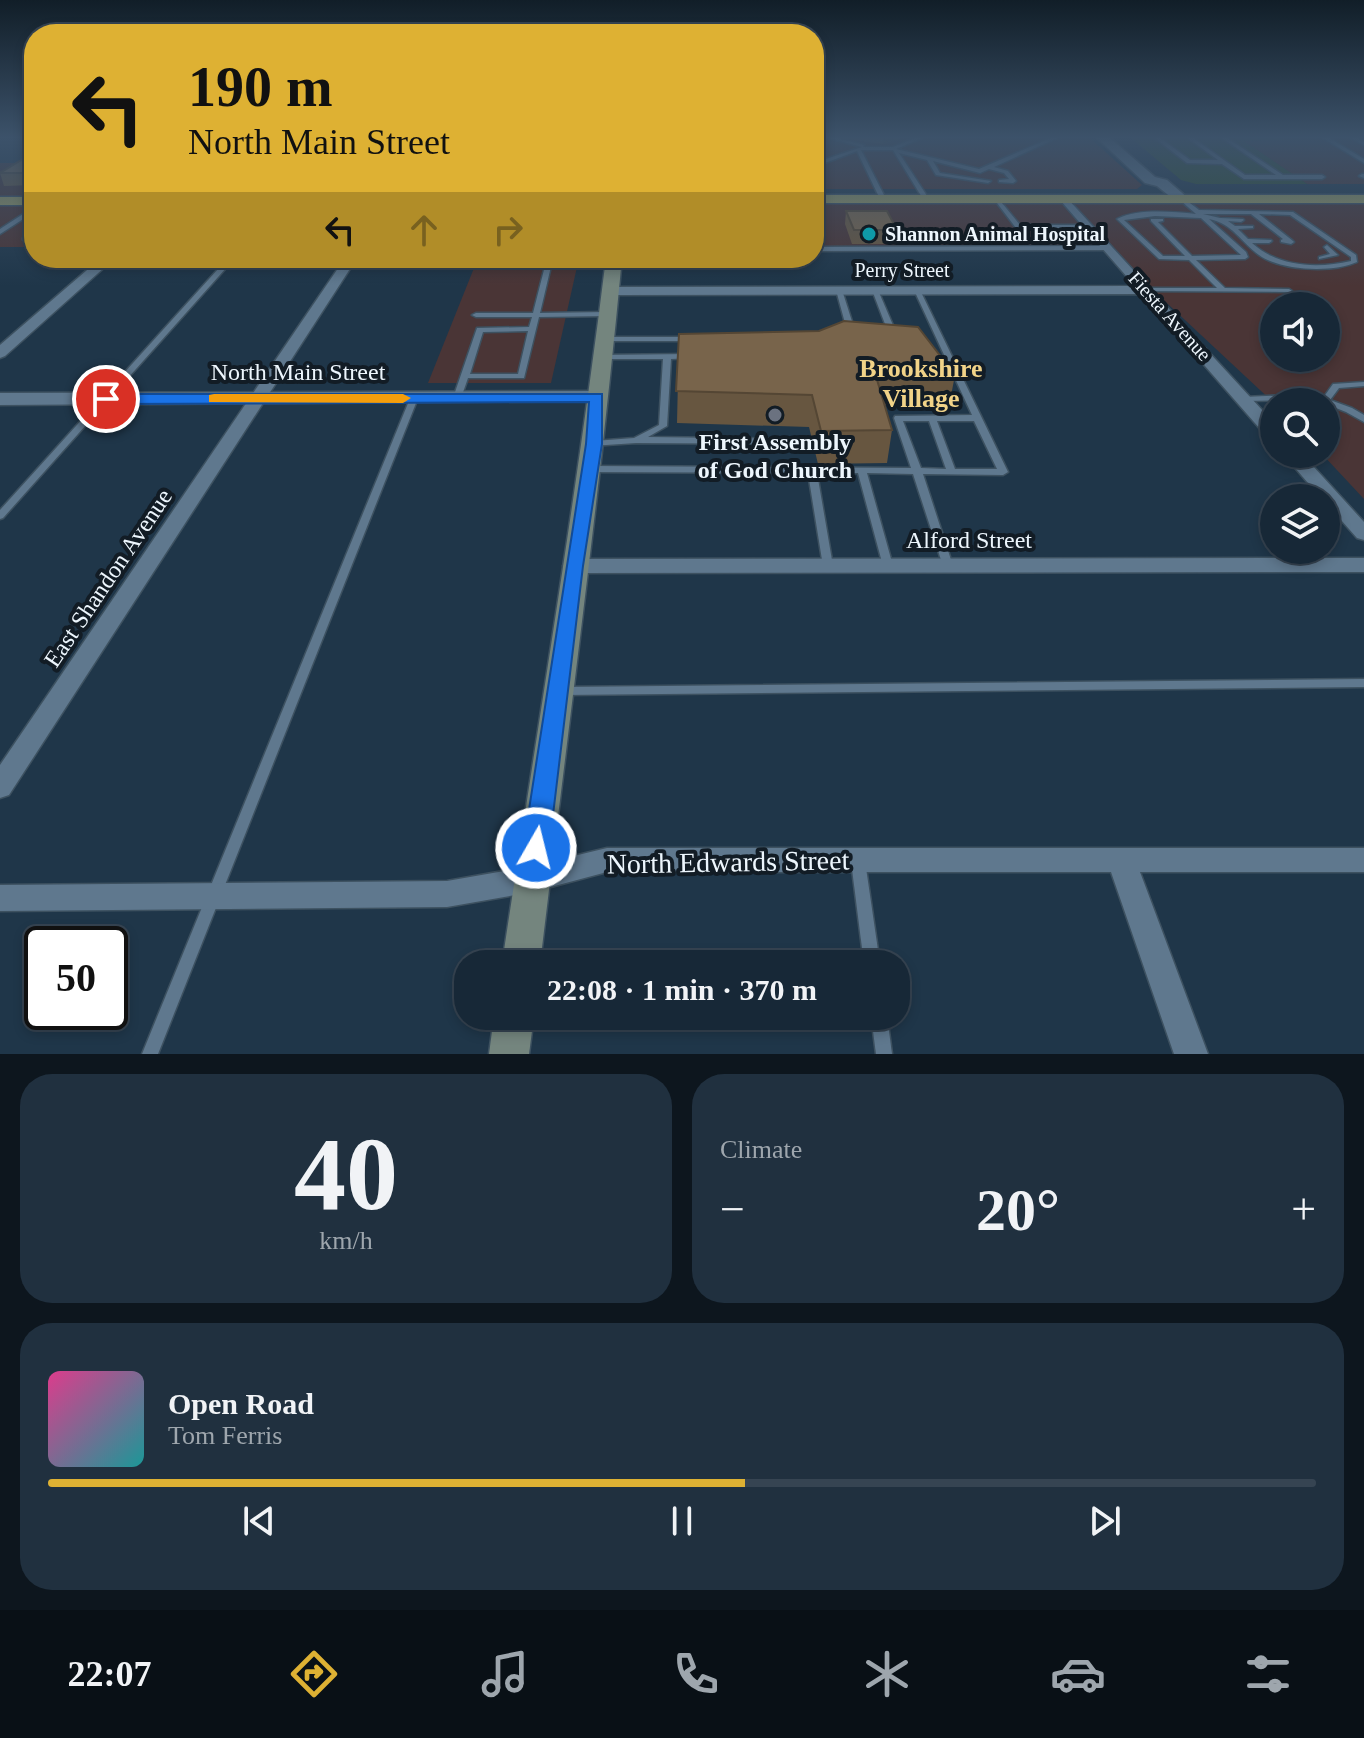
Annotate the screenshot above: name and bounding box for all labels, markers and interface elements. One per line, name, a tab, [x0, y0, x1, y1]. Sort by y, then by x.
icon: left	[56, 56, 160, 160]
text: 190 m	[188, 56, 333, 118]
text: North Main Street	[188, 122, 450, 162]
icon: left	[318, 208, 362, 252]
icon: ahead	[402, 208, 446, 252]
icon: right	[486, 208, 530, 252]
place label: Shannon Animal Hospital	[885, 223, 1106, 246]
marker: Shannon Animal Hospital	[860, 225, 878, 243]
street label: Perry Street	[855, 259, 950, 282]
street label: Fiesta Avenue	[1124, 267, 1216, 365]
map controls	[1260, 292, 1340, 564]
button: sound	[1260, 292, 1340, 372]
district label: Brookshire Village	[859, 354, 983, 413]
street label: North Main Street	[211, 359, 386, 385]
pin	[72, 365, 140, 433]
icon: arrive	[84, 377, 128, 421]
button: search	[1260, 388, 1340, 468]
marker: First Assembly of God Church	[766, 406, 784, 424]
place label: First Assembly of God Church	[698, 429, 852, 483]
street label: East Shandon Avenue	[39, 484, 177, 672]
button: layers	[1260, 484, 1340, 564]
street label: Alford Street	[906, 527, 1032, 553]
position arrow	[494, 806, 578, 890]
street label: North Edwards Street	[606, 844, 850, 880]
speed limit sign: 50	[24, 926, 128, 1030]
text: 22:08 · 1 min · 370 m	[547, 973, 817, 1006]
text: 40	[294, 1116, 398, 1231]
text: Climate	[720, 1135, 802, 1164]
text: 20°	[976, 1177, 1060, 1243]
text: −	[720, 1185, 745, 1234]
text: +	[1291, 1185, 1316, 1234]
text: km/h	[319, 1226, 373, 1255]
text: Open Road	[168, 1387, 314, 1420]
text: Tom Ferris	[168, 1421, 282, 1450]
icon: previous	[237, 1499, 281, 1543]
icon: pause	[660, 1499, 704, 1543]
icon: next	[1083, 1499, 1127, 1543]
icon: directions	[286, 1646, 342, 1702]
icon: music	[477, 1646, 533, 1702]
icon: phone	[668, 1646, 724, 1702]
icon: climate	[859, 1646, 915, 1702]
icon: car	[1050, 1646, 1106, 1702]
icon: filters	[1240, 1646, 1296, 1702]
text: 22:07	[67, 1654, 151, 1694]

